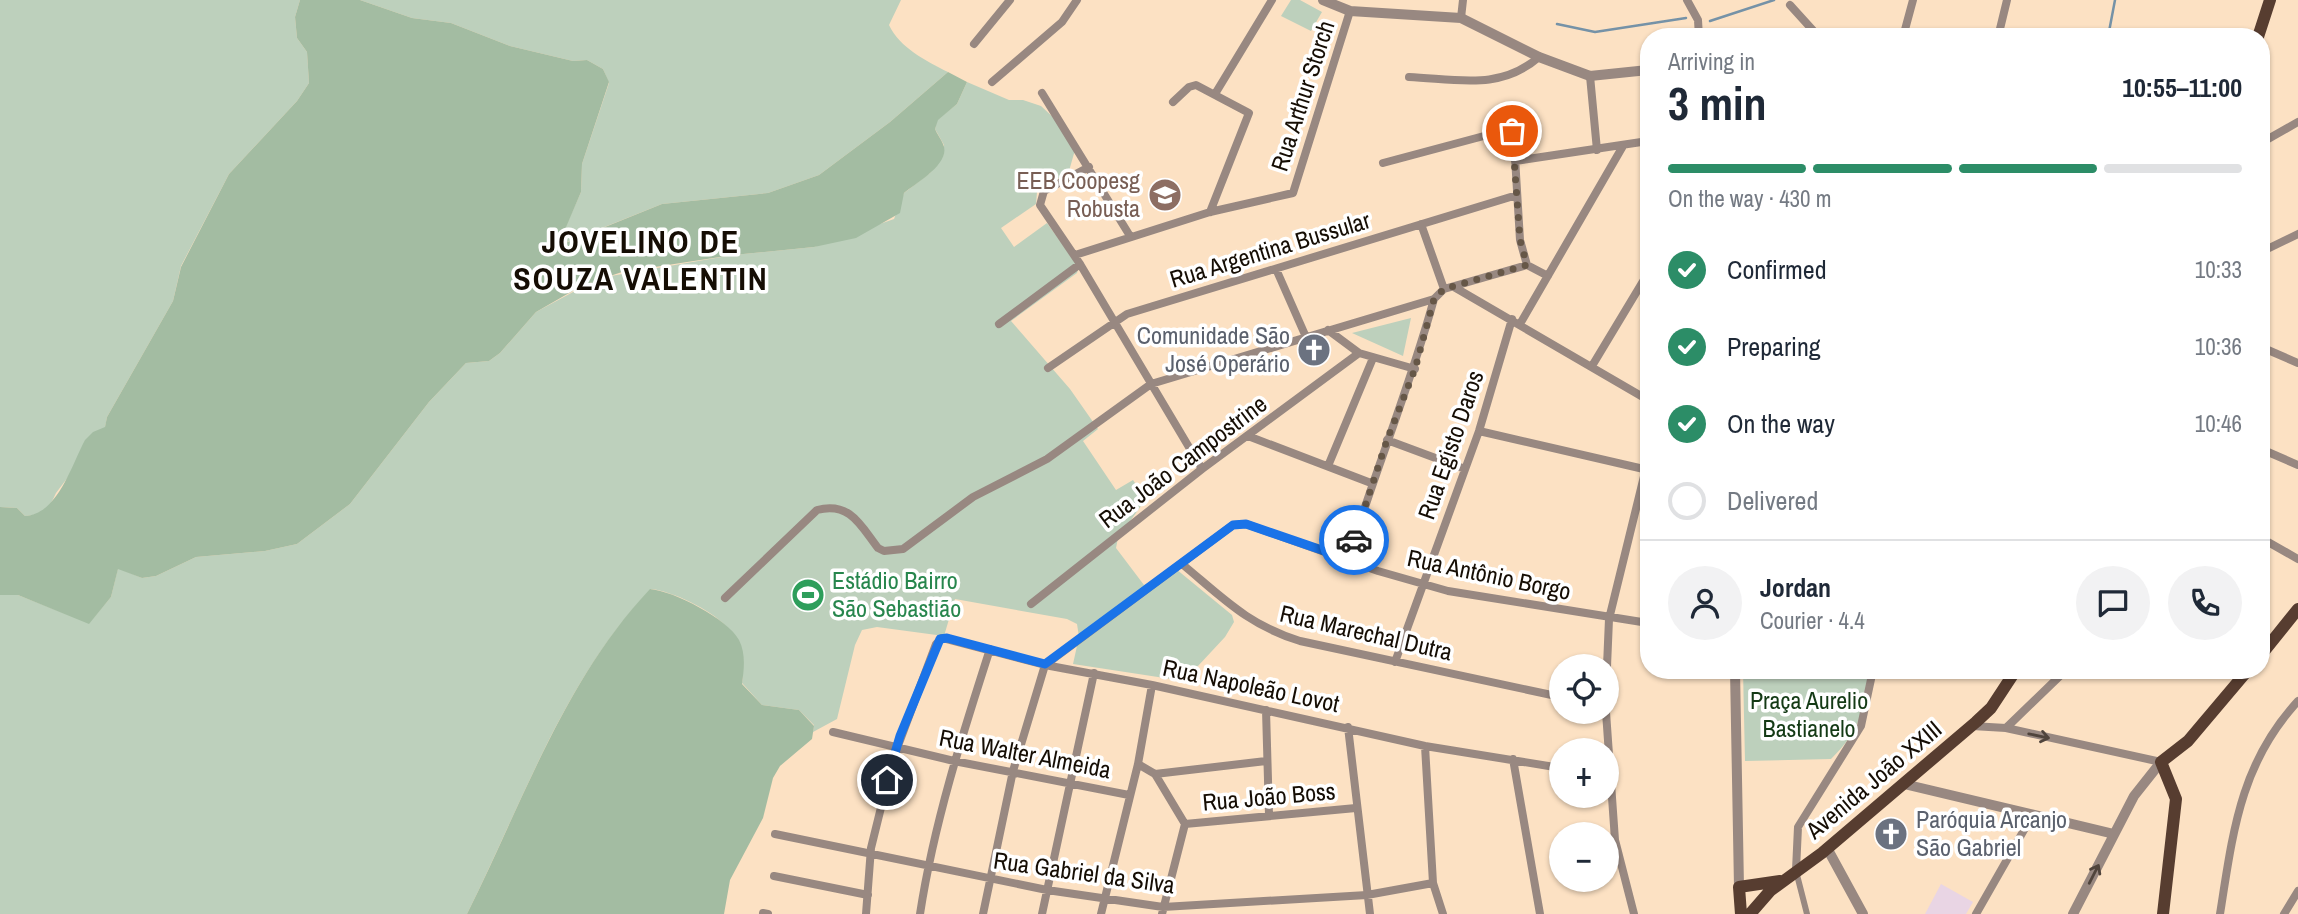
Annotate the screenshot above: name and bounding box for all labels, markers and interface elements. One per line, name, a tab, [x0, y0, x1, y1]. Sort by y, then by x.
street label: Rua Arthur Storch	[1263, 16, 1341, 175]
text: Arriving in	[1668, 46, 1755, 77]
text: 10:55–11:00	[2122, 70, 2242, 105]
text: 3 min	[1668, 72, 1767, 134]
pin	[1482, 101, 1542, 161]
icon: bag	[1493, 112, 1531, 150]
place label: EEB Coopesg Robusta	[1016, 164, 1140, 224]
school or university icon: EEB Coopesg Robusta	[1146, 176, 1184, 214]
text: On the way · 430 m	[1668, 183, 1832, 214]
street label: Rua Argentina Bussular	[1166, 203, 1374, 295]
district label: JOVELINO DE SOUZA VALENTIN	[513, 220, 769, 300]
icon: check	[1668, 251, 1706, 289]
text: Confirmed	[1727, 252, 1827, 287]
text: 10:33	[2195, 254, 2242, 285]
place label: Comunidade São José Operário	[1137, 319, 1290, 379]
icon: check	[1668, 328, 1706, 366]
text: Preparing	[1727, 329, 1821, 364]
church icon: Comunidade São José Operário	[1295, 331, 1333, 369]
text: 10:36	[2195, 331, 2242, 362]
street label: Rua Egisto Daros	[1410, 366, 1490, 523]
street label: Rua João Campostrine	[1092, 388, 1273, 535]
icon: check	[1668, 405, 1706, 443]
text: On the way	[1727, 406, 1835, 441]
text: 10:46	[2195, 408, 2242, 439]
text: Delivered	[1727, 483, 1818, 518]
courier	[1319, 505, 1389, 575]
icon: car	[1335, 521, 1373, 559]
street label: Rua Antônio Borgo	[1405, 541, 1574, 607]
place label: Estádio Bairro São Sebastião	[832, 564, 961, 624]
button: person	[1668, 566, 1742, 640]
button: chat	[2076, 566, 2150, 640]
button: phone	[2168, 566, 2242, 640]
text: Jordan	[1760, 570, 1831, 605]
sports icon: Estádio Bairro São Sebastião	[789, 576, 827, 614]
street label: Rua Marechal Dutra	[1277, 597, 1456, 667]
text: Courier · 4.4	[1760, 605, 1865, 636]
street label: Rua Napoleão Lovot	[1160, 651, 1343, 719]
map controls	[1549, 654, 1619, 892]
button: locate	[1549, 654, 1619, 724]
park label: Praça Aurelio Bastianelo	[1750, 684, 1868, 744]
street label: Avenida João XXIII	[1798, 713, 1948, 846]
street label: Rua Walter Almeida	[937, 721, 1114, 785]
one-way arrow	[2027, 729, 2050, 743]
button: +	[1549, 738, 1619, 808]
pin	[857, 750, 917, 810]
icon: home	[868, 761, 906, 799]
street label: Rua João Boss	[1201, 774, 1337, 818]
place label: Paróquia Arcanjo São Gabriel	[1916, 803, 2067, 863]
church icon: Paróquia Arcanjo São Gabriel	[1872, 815, 1910, 853]
button: −	[1549, 822, 1619, 892]
street label: Rua Gabriel da Silva	[991, 843, 1177, 901]
one-way arrow	[2087, 864, 2101, 885]

